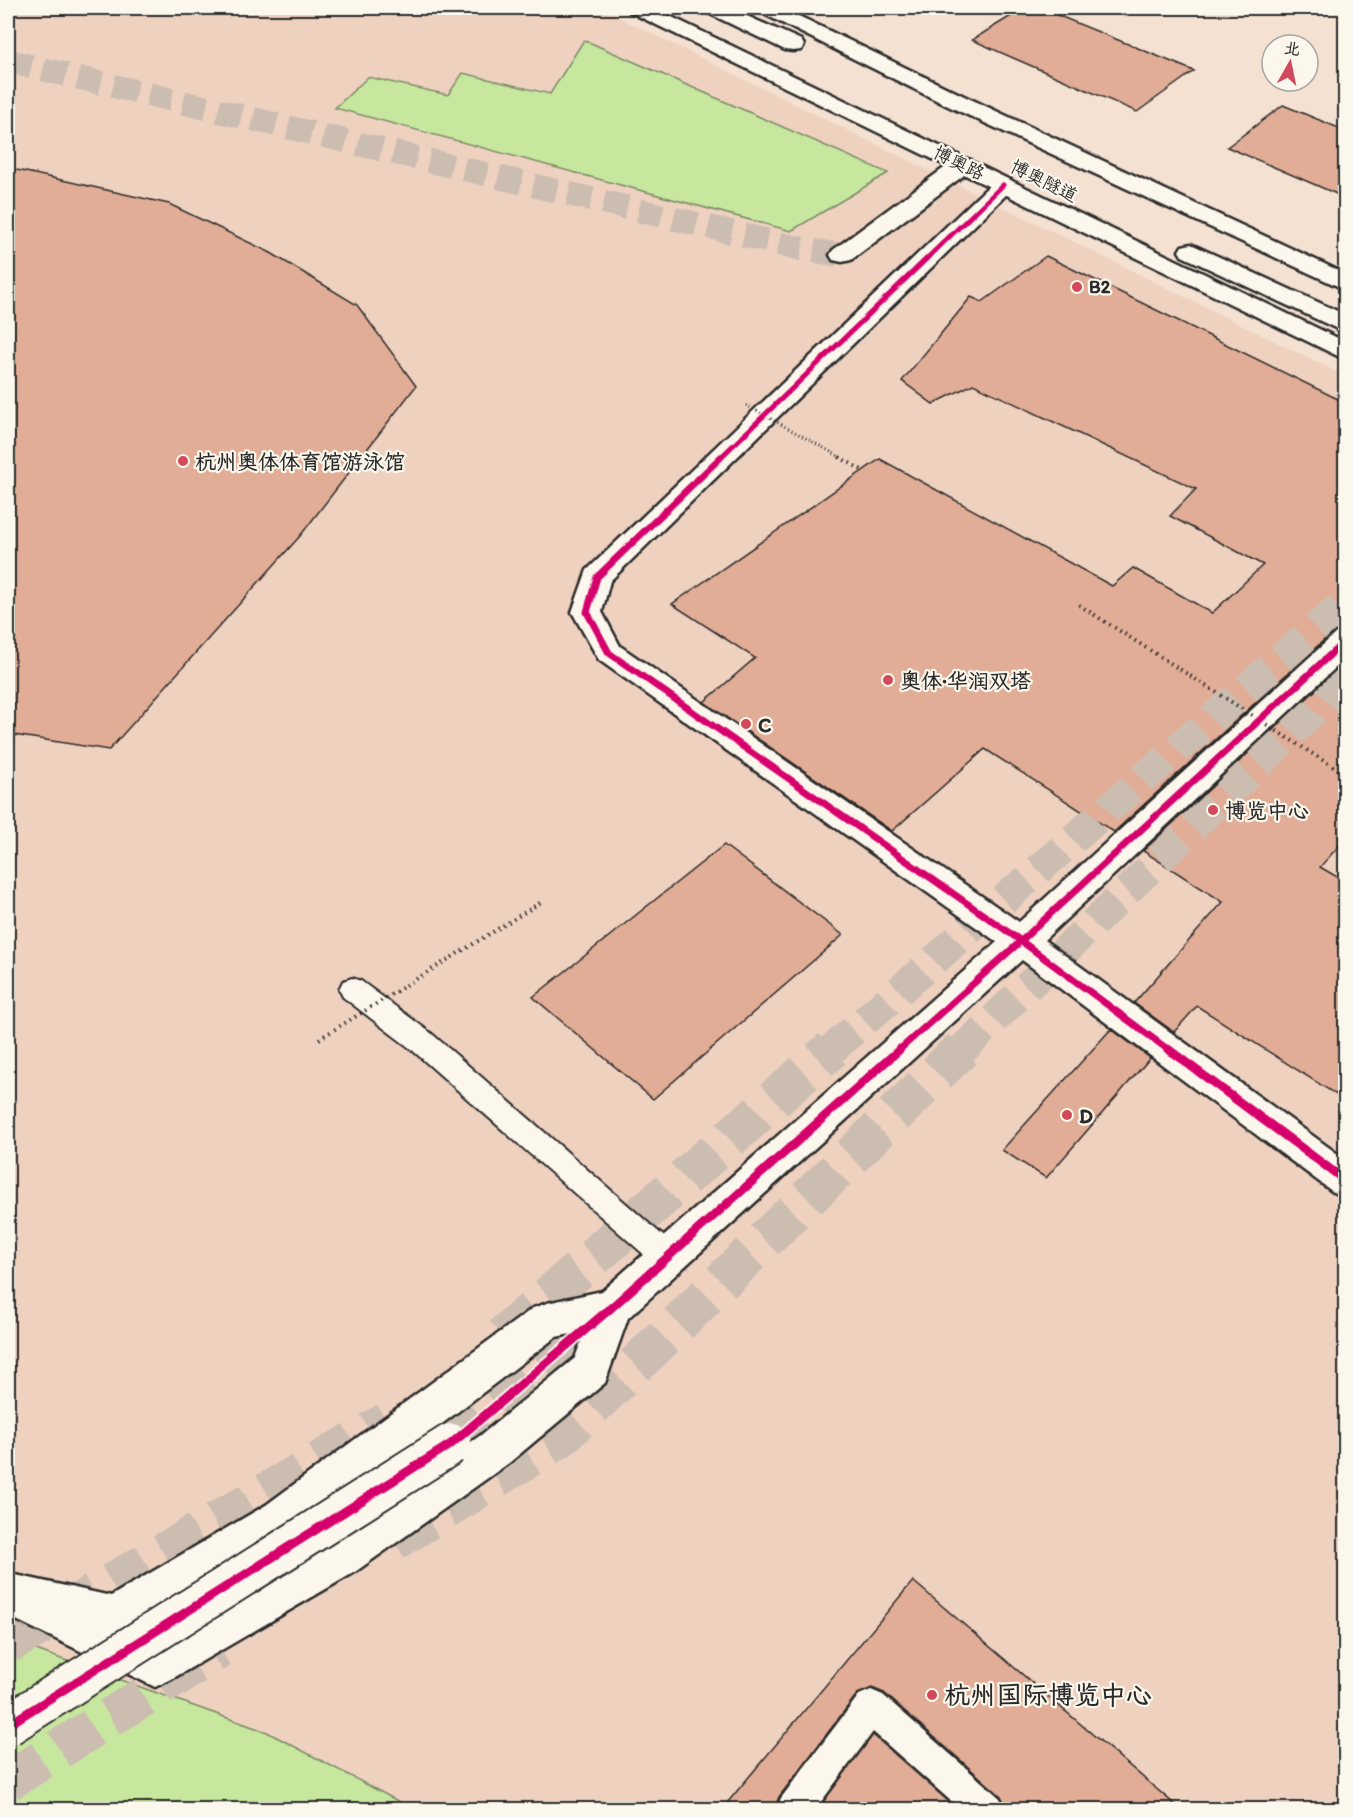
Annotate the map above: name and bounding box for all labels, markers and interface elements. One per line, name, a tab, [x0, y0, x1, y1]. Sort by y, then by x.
north arrow	[1260, 33, 1320, 93]
text: 北	[1283, 38, 1302, 59]
street label: 博奥路	[930, 141, 988, 185]
street label: 博奥隧道	[1007, 155, 1081, 207]
place label: B2	[1089, 276, 1111, 298]
marker: B2	[1070, 280, 1084, 294]
place label: 杭州奥体体育馆游泳馆	[195, 449, 405, 474]
marker: 杭州奥体体育馆游泳馆	[176, 454, 190, 468]
place label: 奥体·华润双塔	[900, 668, 1031, 693]
marker: 奥体·华润双塔	[881, 673, 895, 687]
place label: C	[758, 712, 772, 737]
marker: C	[739, 717, 753, 731]
place label: 博览中心	[1225, 798, 1309, 823]
marker: 博览中心	[1206, 803, 1220, 817]
place label: D	[1079, 1103, 1093, 1128]
marker: D	[1060, 1108, 1074, 1122]
place label: 杭州国际博览中心	[944, 1679, 1152, 1711]
marker: 杭州国际博览中心	[925, 1688, 939, 1702]

